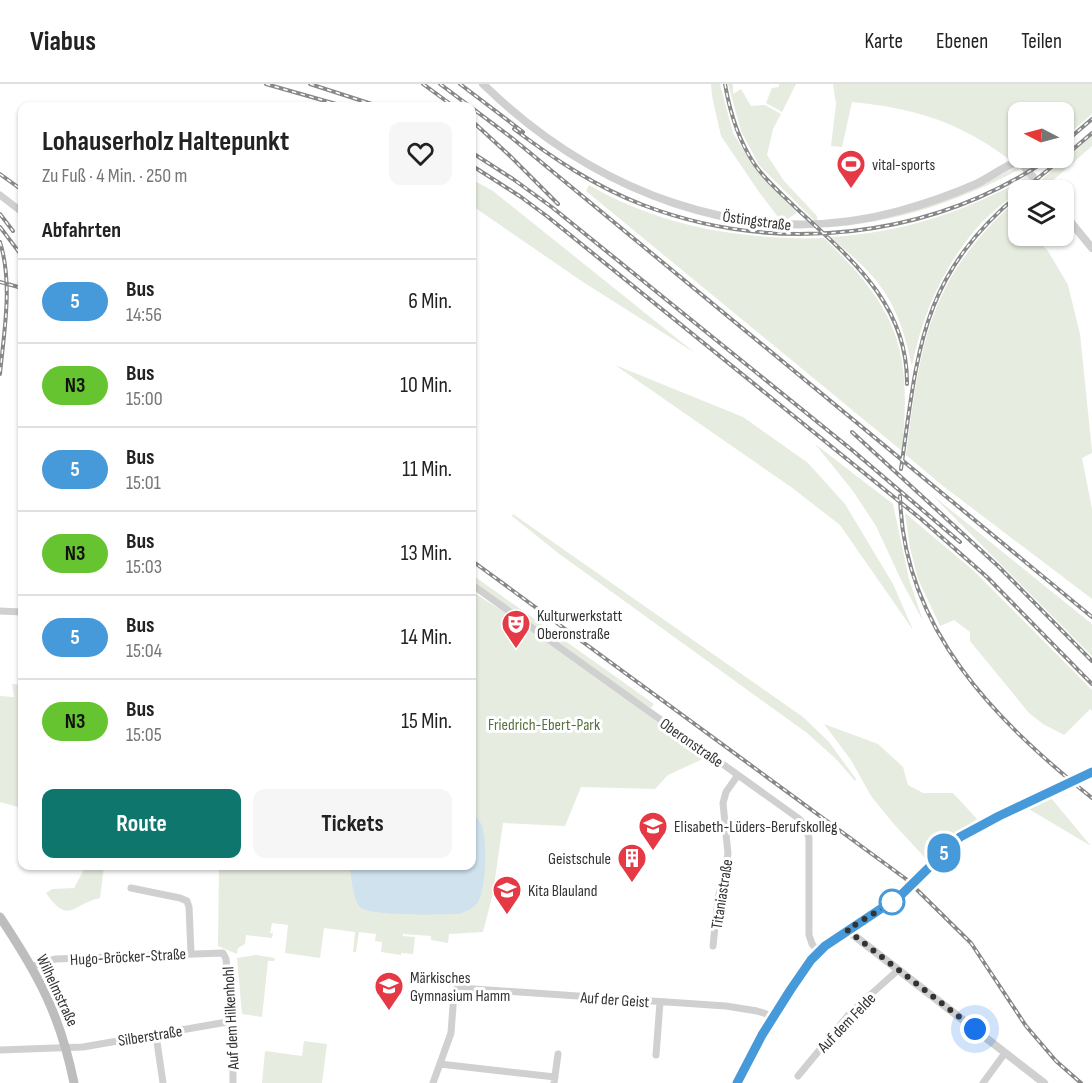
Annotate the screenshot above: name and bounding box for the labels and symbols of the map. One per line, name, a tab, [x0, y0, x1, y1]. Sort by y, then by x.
north arrow	[1008, 102, 1074, 168]
sports icon: vital-sports	[835, 148, 867, 190]
place label: vital-sports	[872, 156, 936, 175]
street label: Östingstraße	[721, 207, 792, 236]
place label: Kulturwerkstatt Oberonstraße	[537, 607, 622, 644]
theatre icon: Kulturwerkstatt Oberonstraße	[500, 608, 532, 650]
street label: Oberonstraße	[656, 714, 727, 772]
park label: Friedrich-Ebert-Park	[488, 716, 600, 735]
school or university icon: Elisabeth-Lüders-Berufskolleg	[637, 810, 669, 852]
place label: Elisabeth-Lüders-Berufskolleg	[674, 818, 838, 837]
line badge: 5	[924, 834, 964, 872]
building icon: Geistschule	[616, 842, 648, 884]
place label: Geistschule	[548, 850, 611, 869]
street label: Titaniastraße	[708, 858, 737, 931]
school or university icon: Kita Blauland	[491, 874, 523, 916]
place label: Kita Blauland	[528, 882, 597, 901]
unlabelled marker	[879, 889, 905, 915]
street label: Hugo-Bröcker-Straße	[70, 945, 187, 970]
street label: Wilhelmstraße	[32, 952, 82, 1030]
street label: Auf dem Hilkenhohl	[219, 966, 244, 1071]
place label: Märkisches Gymnasium Hamm	[410, 969, 510, 1006]
school or university icon: Märkisches Gymnasium Hamm	[373, 970, 405, 1012]
street label: Auf der Geist	[579, 989, 650, 1012]
street label: Auf dem Felde	[814, 989, 880, 1057]
your location	[960, 1014, 990, 1044]
street label: Silberstraße	[117, 1022, 184, 1051]

